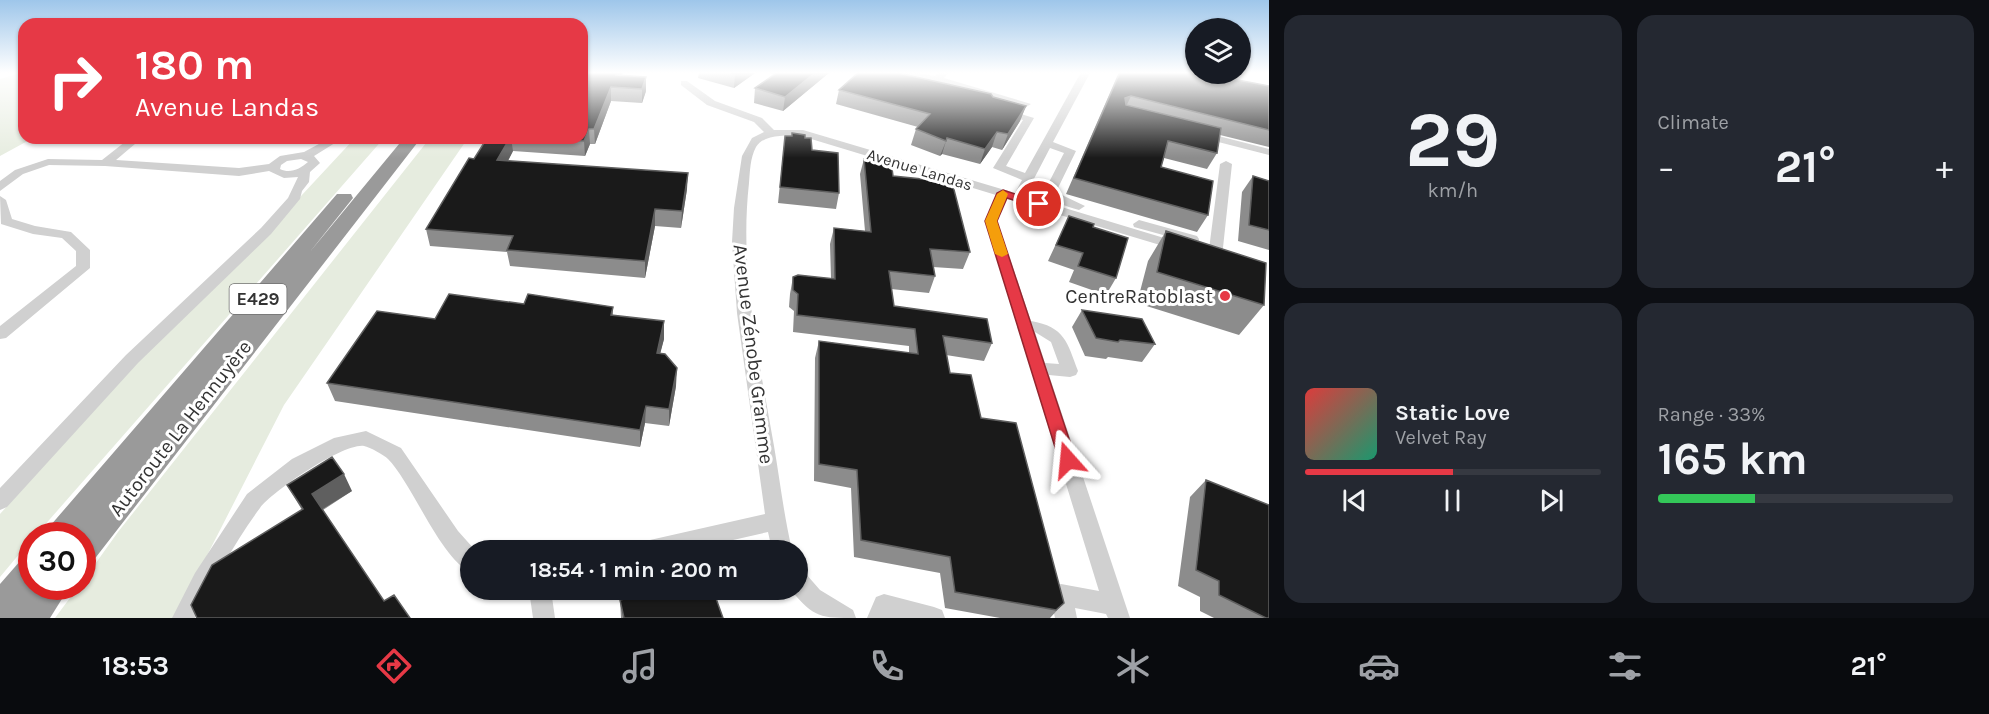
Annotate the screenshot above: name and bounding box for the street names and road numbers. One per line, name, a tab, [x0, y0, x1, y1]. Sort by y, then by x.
street label: Avenue Landas	[865, 144, 975, 195]
street label: Avenue Zénobe Gramme	[729, 243, 778, 465]
road number: E429	[230, 284, 286, 314]
street label: Autoroute La Hennuyère	[105, 336, 256, 521]

